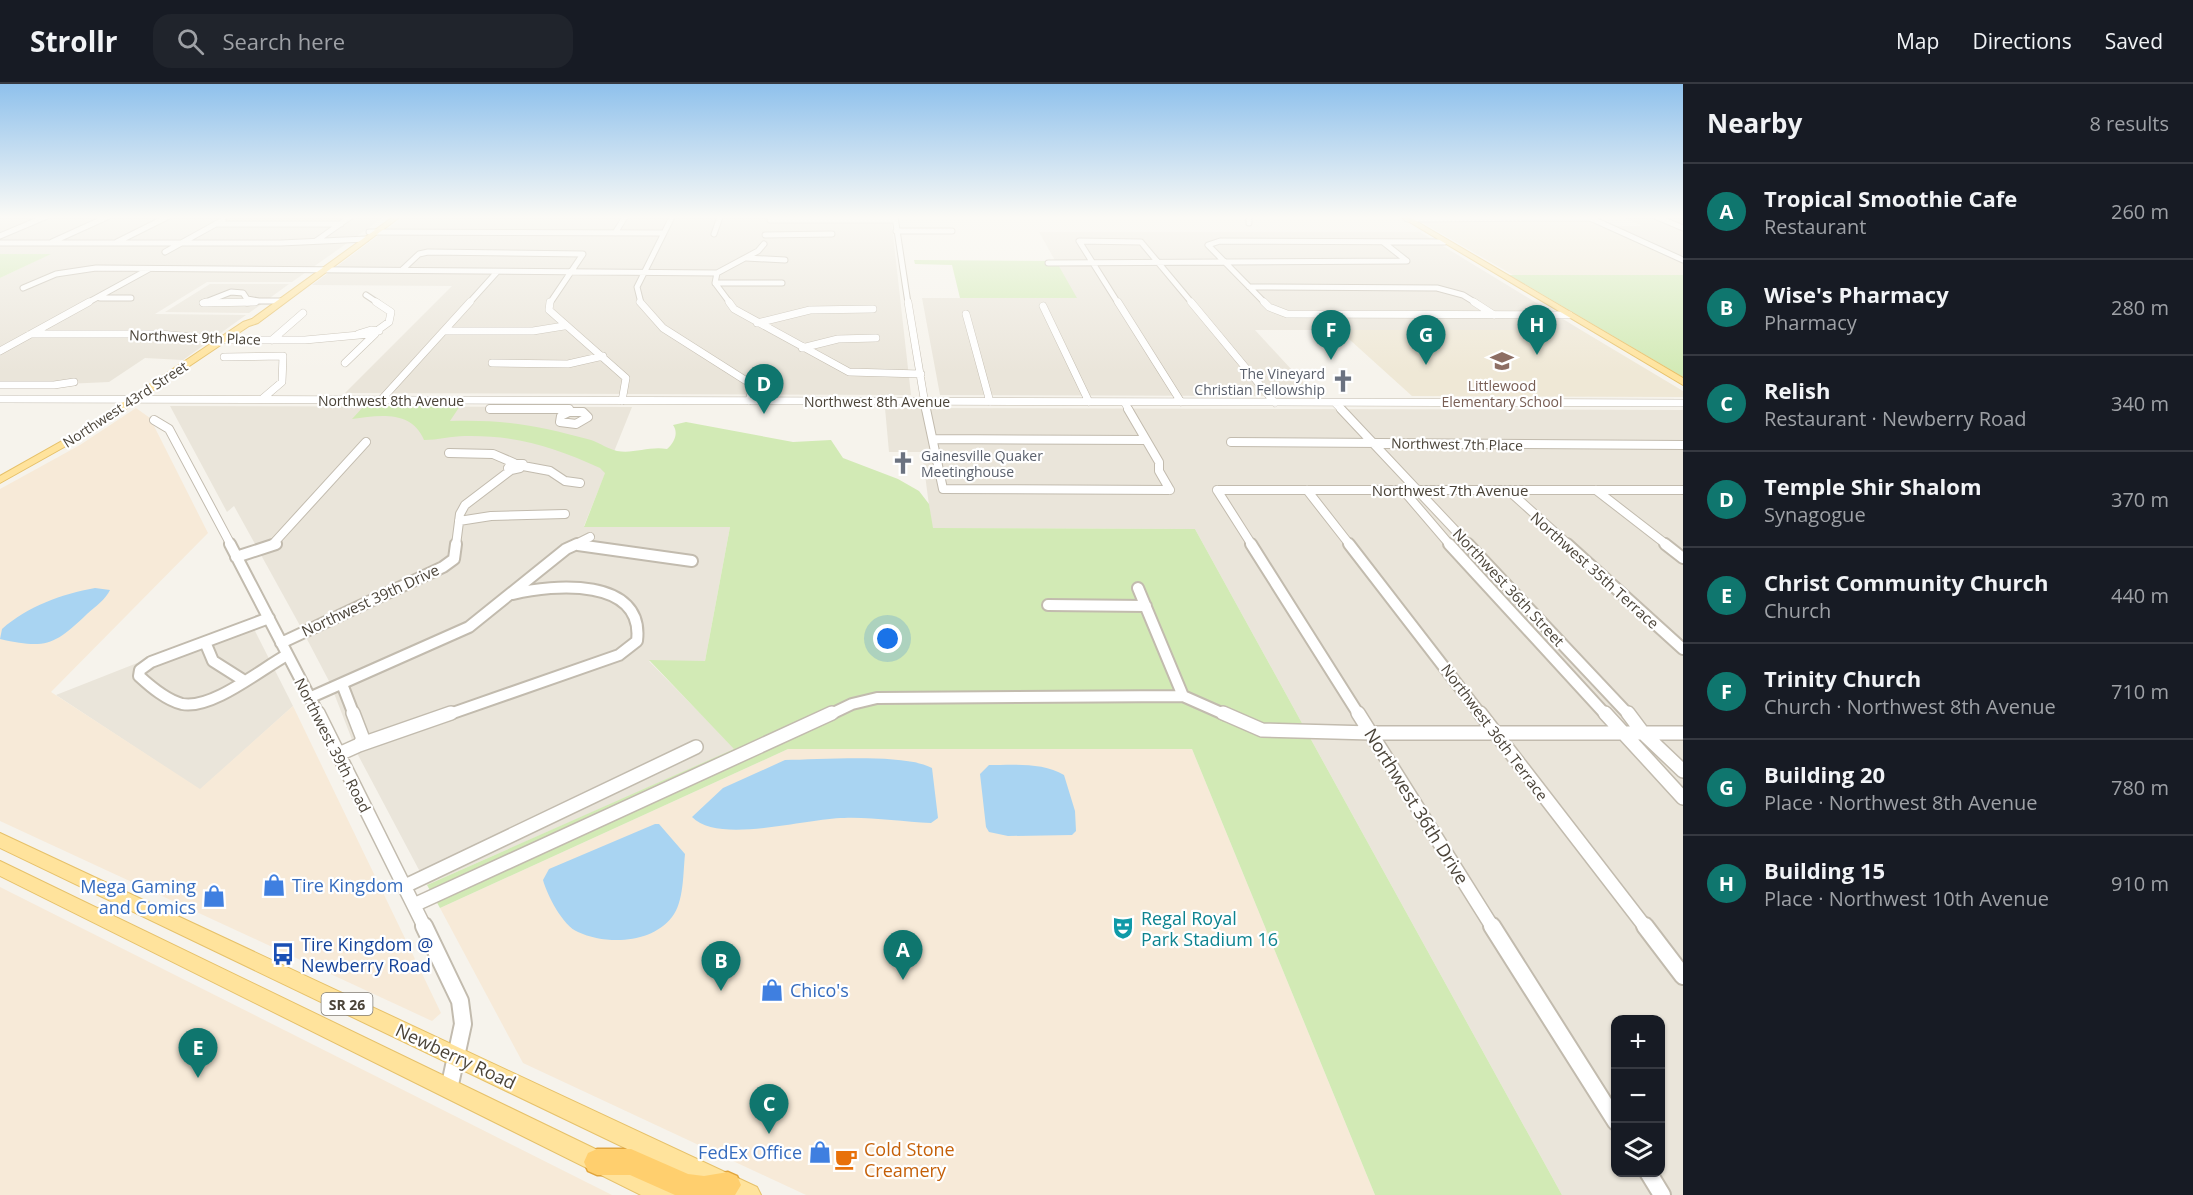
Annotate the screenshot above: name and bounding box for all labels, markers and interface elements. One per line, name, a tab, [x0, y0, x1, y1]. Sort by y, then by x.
search box	[153, 14, 573, 68]
text: Strollr	[30, 22, 117, 60]
icon: search	[174, 25, 207, 58]
text: Search here	[222, 26, 345, 56]
text: Map	[1896, 27, 1939, 55]
text: Directions	[1972, 27, 2072, 55]
text: Saved	[2105, 27, 2163, 55]
text: Nearby	[1707, 105, 1802, 141]
text: 8 results	[2089, 110, 2169, 137]
text: Tropical Smoothie Cafe	[1764, 183, 2017, 213]
text: A	[1720, 198, 1733, 225]
text: 260 m	[2111, 198, 2169, 225]
text: Restaurant	[1764, 213, 1866, 240]
text: Wise's Pharmacy	[1764, 279, 1949, 309]
text: B	[1720, 294, 1733, 321]
text: 280 m	[2111, 294, 2169, 321]
pin: H	[1518, 306, 1556, 355]
text: Pharmacy	[1764, 309, 1857, 336]
pin: F	[1312, 310, 1350, 360]
pin: G	[1406, 316, 1446, 365]
street label: Northwest 9th Place	[129, 325, 261, 349]
school or university icon: Littlewood Elementary School	[1489, 348, 1515, 374]
street label: Northwest 43rd Street	[59, 356, 191, 452]
pin: D	[744, 364, 783, 414]
place label: The Vineyard Christian Fellowship	[1194, 364, 1325, 399]
church icon: The Vineyard Christian Fellowship	[1330, 368, 1356, 394]
text: Relish	[1764, 375, 1830, 405]
place label: Littlewood Elementary School	[1441, 376, 1563, 411]
text: C	[1720, 390, 1733, 417]
text: 340 m	[2111, 390, 2169, 417]
street label: Northwest 8th Avenue	[318, 391, 464, 410]
street label: Northwest 8th Avenue	[804, 392, 950, 411]
text: Restaurant · Newberry Road	[1764, 405, 2026, 432]
street label: Northwest 7th Place	[1391, 433, 1523, 455]
place label: Gainesville Quaker Meetinghouse	[921, 446, 1043, 481]
church icon: Gainesville Quaker Meetinghouse	[890, 450, 916, 476]
text: Temple Shir Shalom	[1764, 471, 1982, 501]
street label: Northwest 7th Avenue	[1372, 480, 1528, 500]
text: D	[1719, 486, 1734, 513]
text: 370 m	[2111, 486, 2169, 513]
text: Synagogue	[1764, 501, 1866, 528]
street label: Northwest 35th Terrace	[1527, 507, 1663, 633]
street label: Northwest 36th Street	[1449, 524, 1569, 650]
street label: Northwest 39th Drive	[298, 559, 442, 641]
text: Christ Community Church	[1764, 567, 2048, 597]
text: E	[1721, 582, 1732, 609]
text: 440 m	[2111, 582, 2169, 609]
text: Church	[1764, 597, 1831, 624]
your location	[873, 624, 902, 653]
street label: Northwest 36th Terrace	[1437, 660, 1553, 804]
text: Trinity Church	[1764, 663, 1921, 693]
street label: Northwest 39th Road	[290, 674, 376, 816]
text: F	[1721, 678, 1732, 705]
text: 710 m	[2111, 678, 2169, 705]
text: Church · Northwest 8th Avenue	[1764, 693, 2056, 720]
street label: Northwest 36th Drive	[1359, 723, 1475, 889]
text: Building 20	[1764, 759, 1885, 789]
text: G	[1719, 774, 1734, 801]
text: 780 m	[2111, 774, 2169, 801]
text: Place · Northwest 8th Avenue	[1764, 789, 2038, 816]
text: Building 15	[1764, 855, 1885, 885]
text: H	[1719, 870, 1734, 897]
text: 910 m	[2111, 870, 2169, 897]
shop icon: Tire Kingdom	[261, 872, 287, 898]
place label: Tire Kingdom	[292, 873, 403, 897]
place label: Mega Gaming and Comics	[80, 874, 196, 919]
shop icon: Mega Gaming and Comics	[201, 883, 227, 909]
text: Place · Northwest 10th Avenue	[1764, 885, 2049, 912]
place label: Regal Royal Park Stadium 16	[1141, 906, 1278, 951]
theatre icon: Regal Royal Park Stadium 16	[1110, 915, 1136, 941]
pin: A	[884, 930, 922, 980]
place label: Tire Kingdom @ Newberry Road	[301, 932, 433, 977]
bus stop icon: Tire Kingdom @ Newberry Road	[270, 941, 296, 967]
pin: B	[702, 942, 740, 991]
shop icon: Chico's	[759, 977, 785, 1003]
place label: Chico's	[790, 978, 849, 1002]
road number: SR 26	[322, 993, 372, 1015]
map controls	[1611, 1015, 1665, 1177]
button: +	[1611, 1015, 1665, 1069]
street label: Newberry Road	[392, 1018, 520, 1094]
pin: E	[178, 1028, 218, 1078]
button: −	[1611, 1069, 1665, 1123]
pin: C	[750, 1084, 788, 1134]
button: layers	[1611, 1123, 1665, 1177]
place label: Cold Stone Creamery	[864, 1137, 955, 1182]
shop icon: FedEx Office	[807, 1139, 833, 1165]
place label: FedEx Office	[698, 1140, 802, 1164]
cafe icon: Cold Stone Creamery	[833, 1146, 859, 1172]

